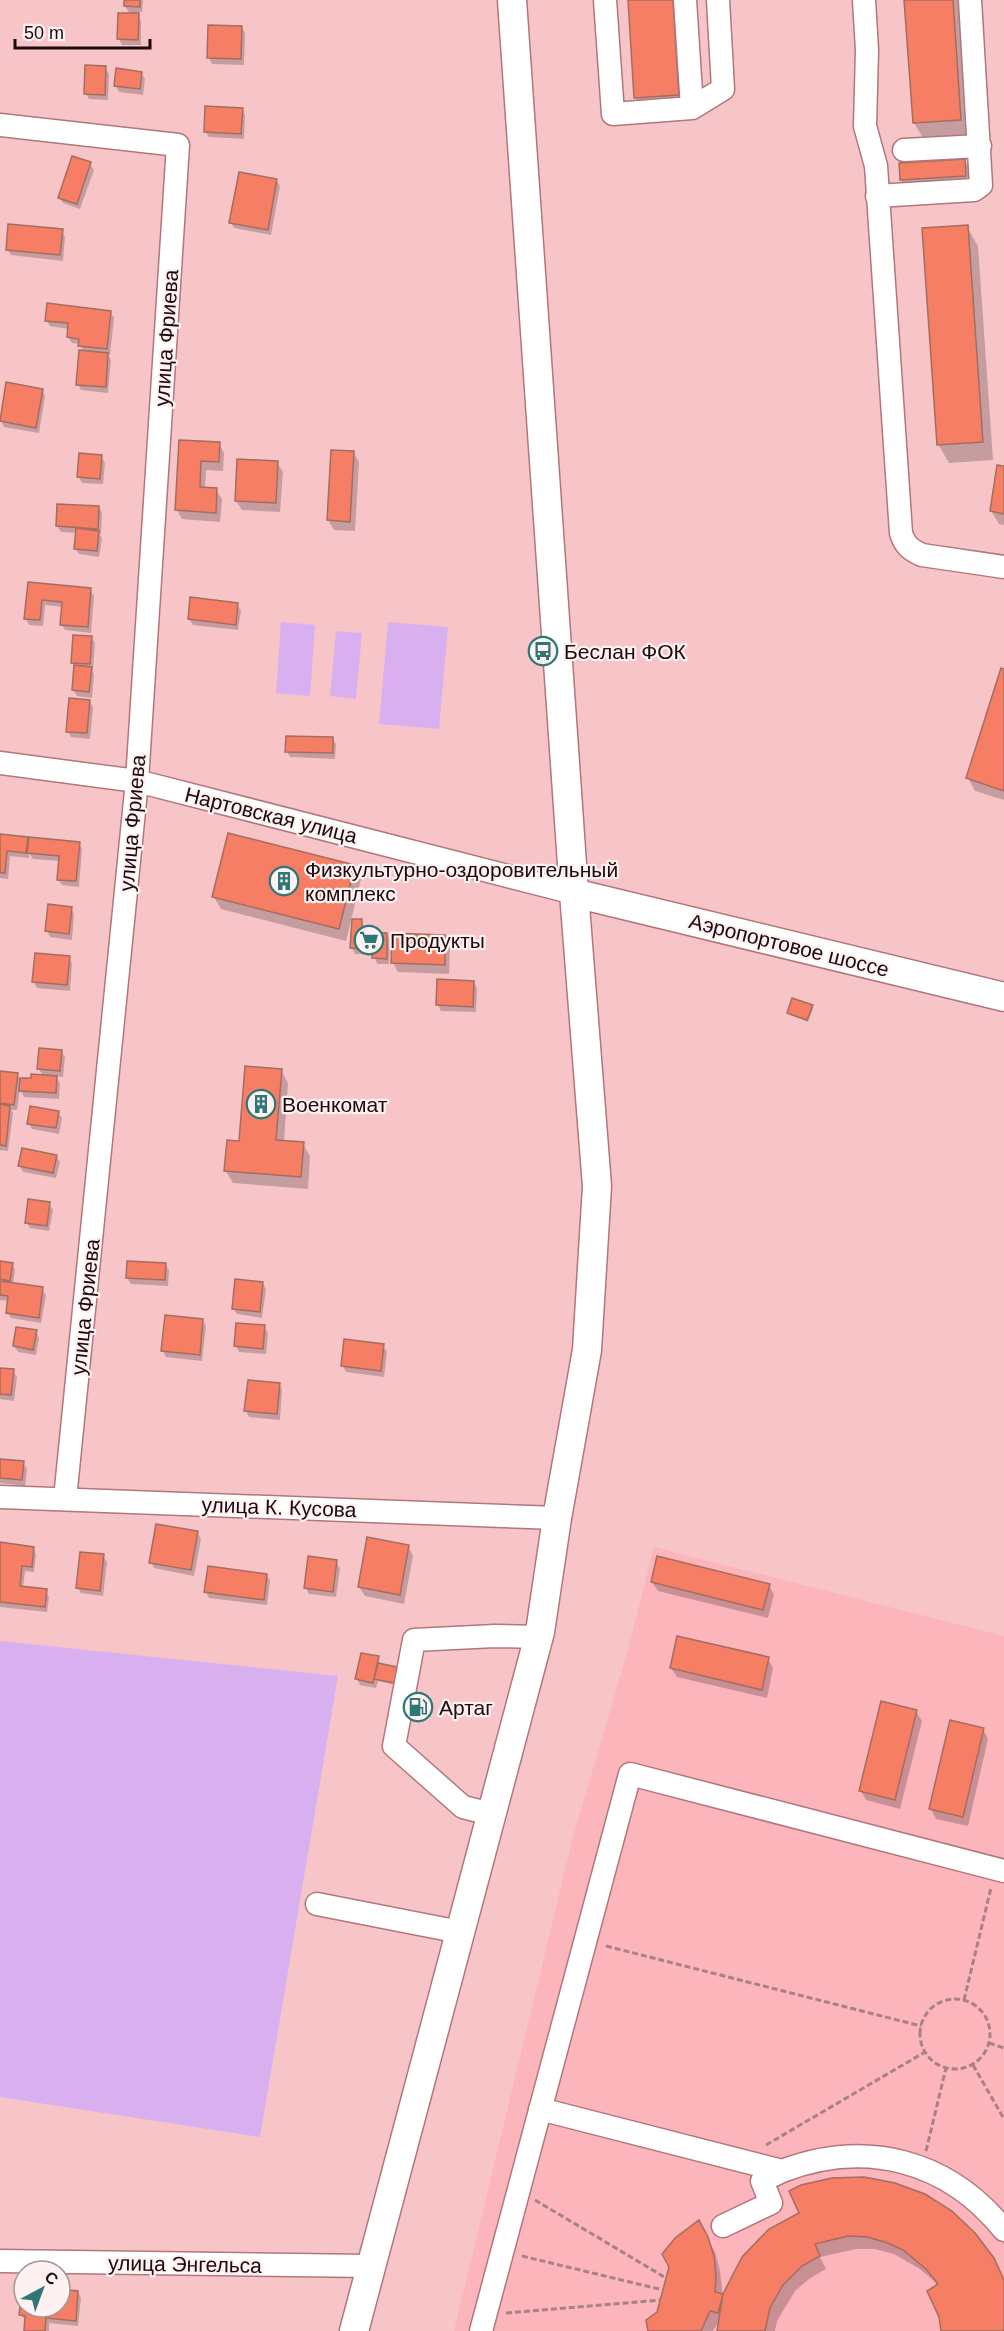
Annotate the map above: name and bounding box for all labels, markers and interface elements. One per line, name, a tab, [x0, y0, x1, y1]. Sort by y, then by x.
scale bar	[15, 12, 150, 50]
text: 50 m	[24, 23, 64, 43]
street label: улица Фриева	[150, 268, 182, 407]
bus stop icon: Беслан ФОК	[527, 635, 559, 667]
place label: Беслан ФОК	[564, 640, 687, 663]
street label: улица Фриева	[115, 753, 149, 892]
street label: Нартовская улица	[182, 782, 360, 848]
place label: Физкультурно-оздоровительный комплекс	[305, 858, 618, 905]
building icon: Физкультурно-оздоровительный комплекс	[268, 865, 300, 897]
street label: Аэропортовое шоссе	[687, 909, 891, 981]
supermarket icon: Продукты	[353, 924, 385, 956]
place label: Продукты	[390, 929, 485, 952]
building icon: Военкомат	[245, 1088, 277, 1120]
place label: Военкомат	[282, 1093, 388, 1116]
street label: улица Фриева	[66, 1237, 104, 1376]
street label: улица К. Кусова	[201, 1493, 357, 1521]
fuel station icon: Артаг	[402, 1691, 434, 1723]
place label: Артаг	[439, 1696, 493, 1719]
street label: улица Энгельса	[108, 2251, 262, 2277]
north arrow	[12, 2259, 72, 2319]
text: С	[42, 2268, 62, 2289]

